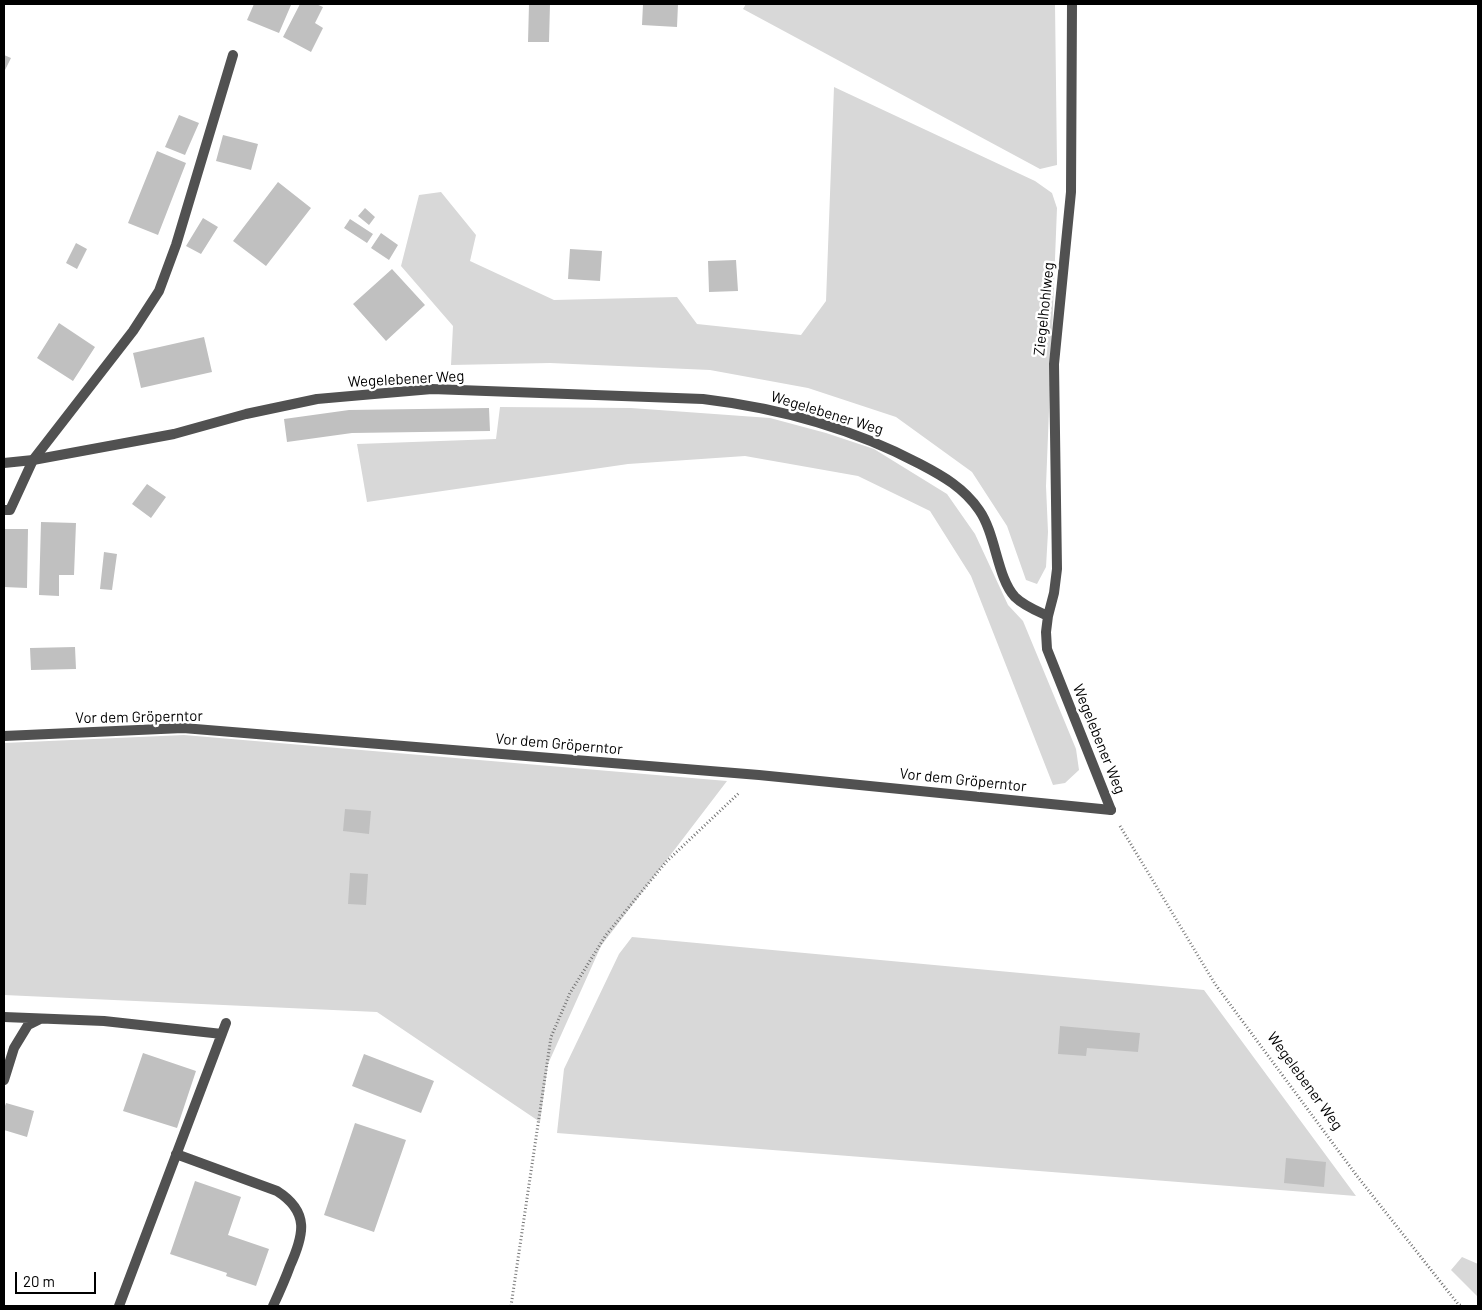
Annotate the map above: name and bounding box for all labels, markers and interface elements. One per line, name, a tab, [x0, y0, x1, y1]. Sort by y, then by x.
street label: Ziegelhohlweg	[1030, 261, 1058, 357]
street label: Wegelebener Weg	[347, 367, 465, 391]
street label: Wegelebener Weg	[768, 387, 886, 439]
street label: Wegelebener Weg	[1069, 681, 1129, 797]
street label: Vor dem Gröperntor	[75, 707, 203, 727]
street label: Vor dem Gröperntor	[495, 729, 623, 759]
street label: Vor dem Gröperntor	[899, 764, 1027, 796]
street label: Wegelebener Weg	[1263, 1028, 1347, 1134]
scale bar	[18, 1262, 99, 1294]
text: 20 m	[23, 1272, 55, 1290]

